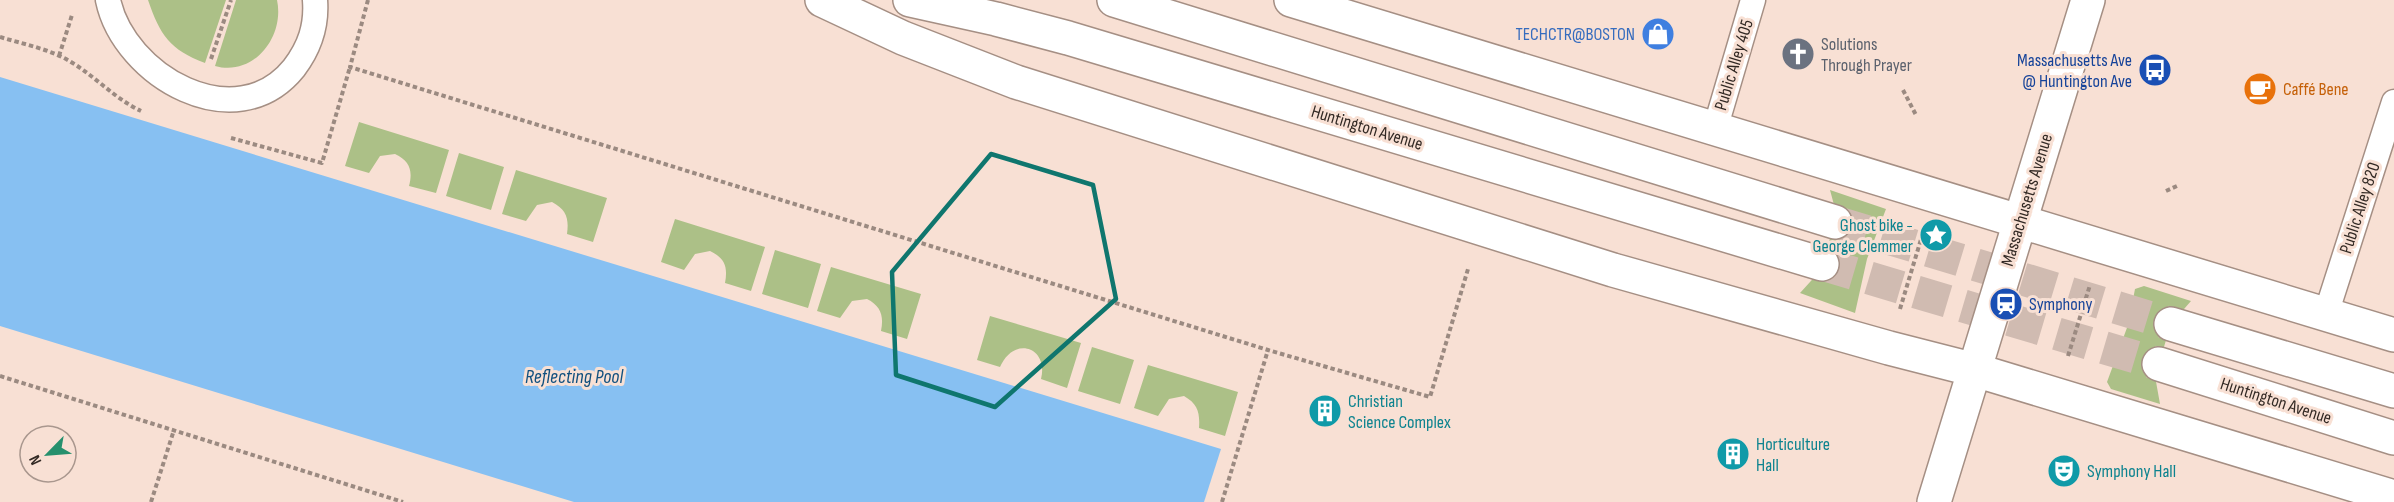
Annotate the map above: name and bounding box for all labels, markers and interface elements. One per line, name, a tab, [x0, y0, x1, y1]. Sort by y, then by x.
shop icon: TECHCTR@BOSTON	[1640, 16, 1676, 52]
street label: Public Alley 405	[1710, 17, 1758, 113]
place label: TECHCTR@BOSTON	[1516, 24, 1635, 45]
place label: Solutions Through Prayer	[1821, 34, 1912, 76]
church icon: Solutions Through Prayer	[1780, 36, 1816, 72]
place label: Massachusetts Ave @ Huntington Ave	[2017, 50, 2132, 92]
bus stop icon: Massachusetts Ave @ Huntington Ave	[2137, 52, 2173, 88]
cafe icon: Caffé Bene	[2242, 71, 2278, 107]
place label: Caffé Bene	[2283, 79, 2349, 100]
street label: Huntington Avenue	[1309, 101, 1425, 155]
street label: Massachusetts Avenue	[1997, 131, 2057, 269]
street label: Public Alley 820	[2335, 160, 2385, 256]
place label: Ghost bike - George Clemmer	[1813, 215, 1913, 257]
place icon: Ghost bike - George Clemmer	[1918, 217, 1954, 253]
station icon: Symphony	[1988, 286, 2024, 322]
place label: Symphony	[2029, 294, 2092, 315]
water label: Reflecting Pool	[525, 365, 624, 389]
street label: Huntington Avenue	[2218, 373, 2334, 429]
place label: Christian Science Complex	[1348, 391, 1451, 433]
building icon: Christian Science Complex	[1307, 393, 1343, 429]
north arrow	[18, 424, 78, 484]
place label: Horticulture Hall	[1756, 434, 1830, 476]
building icon: Horticulture Hall	[1715, 436, 1751, 472]
text: N	[25, 452, 46, 468]
theatre icon: Symphony Hall	[2046, 453, 2082, 489]
place label: Symphony Hall	[2087, 461, 2176, 482]

